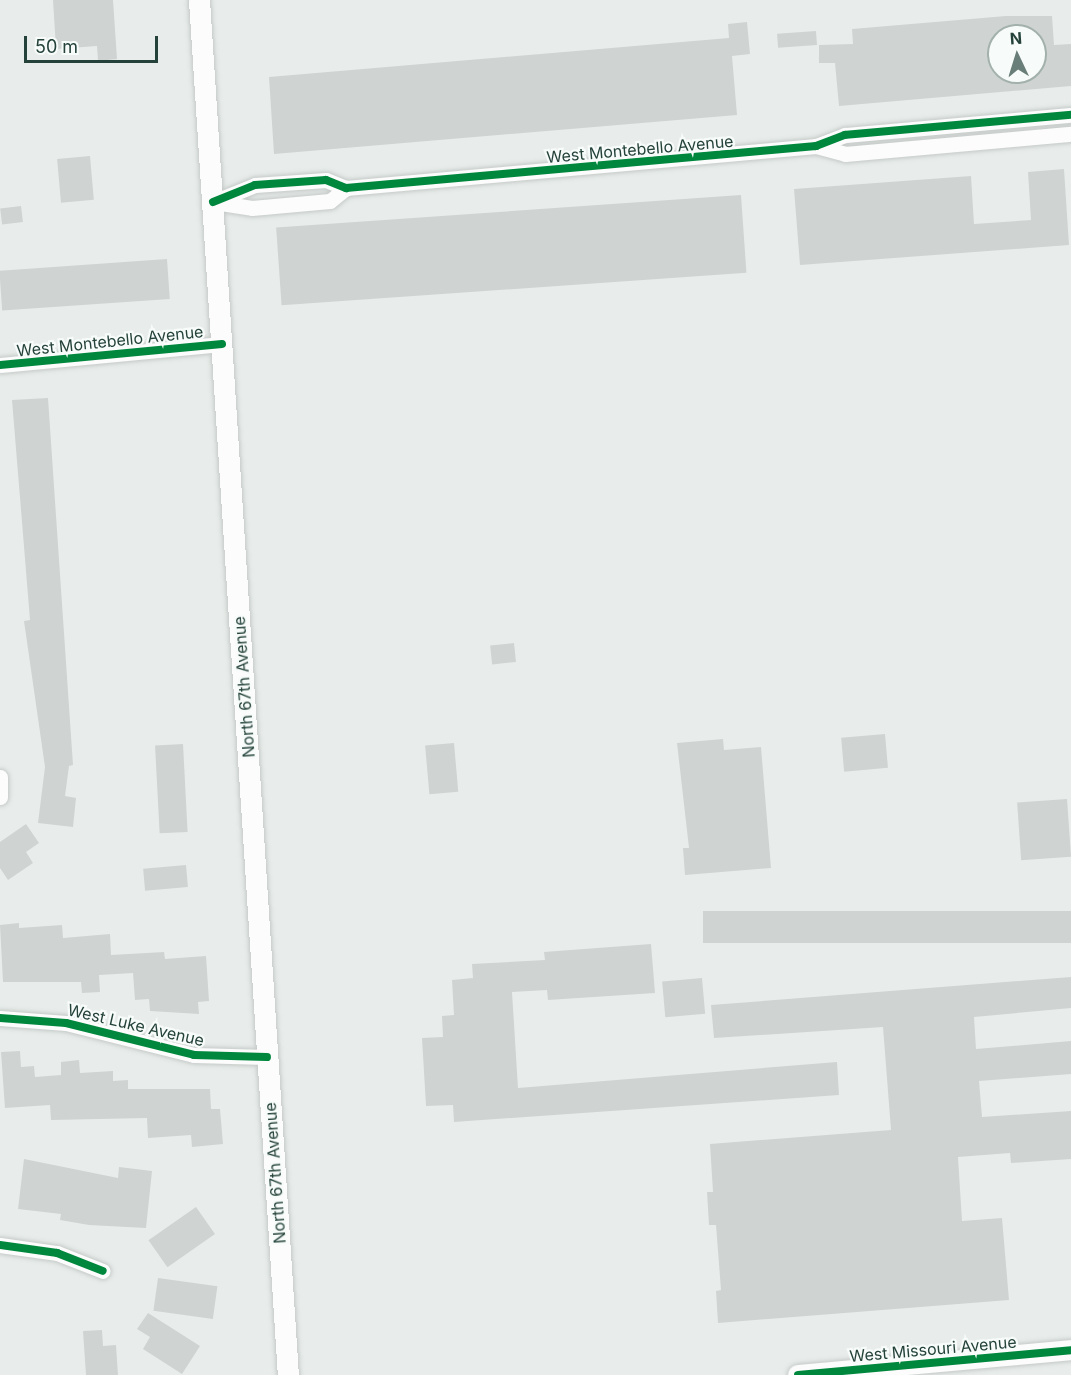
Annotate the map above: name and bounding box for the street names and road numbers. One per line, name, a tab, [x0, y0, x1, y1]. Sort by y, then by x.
street label: West Montebello Avenue	[546, 131, 734, 167]
street label: West Montebello Avenue	[16, 322, 204, 360]
street label: North 67th Avenue	[229, 616, 259, 758]
street label: West Luke Avenue	[66, 1000, 206, 1050]
street label: North 67th Avenue	[260, 1102, 290, 1244]
street label: West Missouri Avenue	[849, 1332, 1017, 1366]

